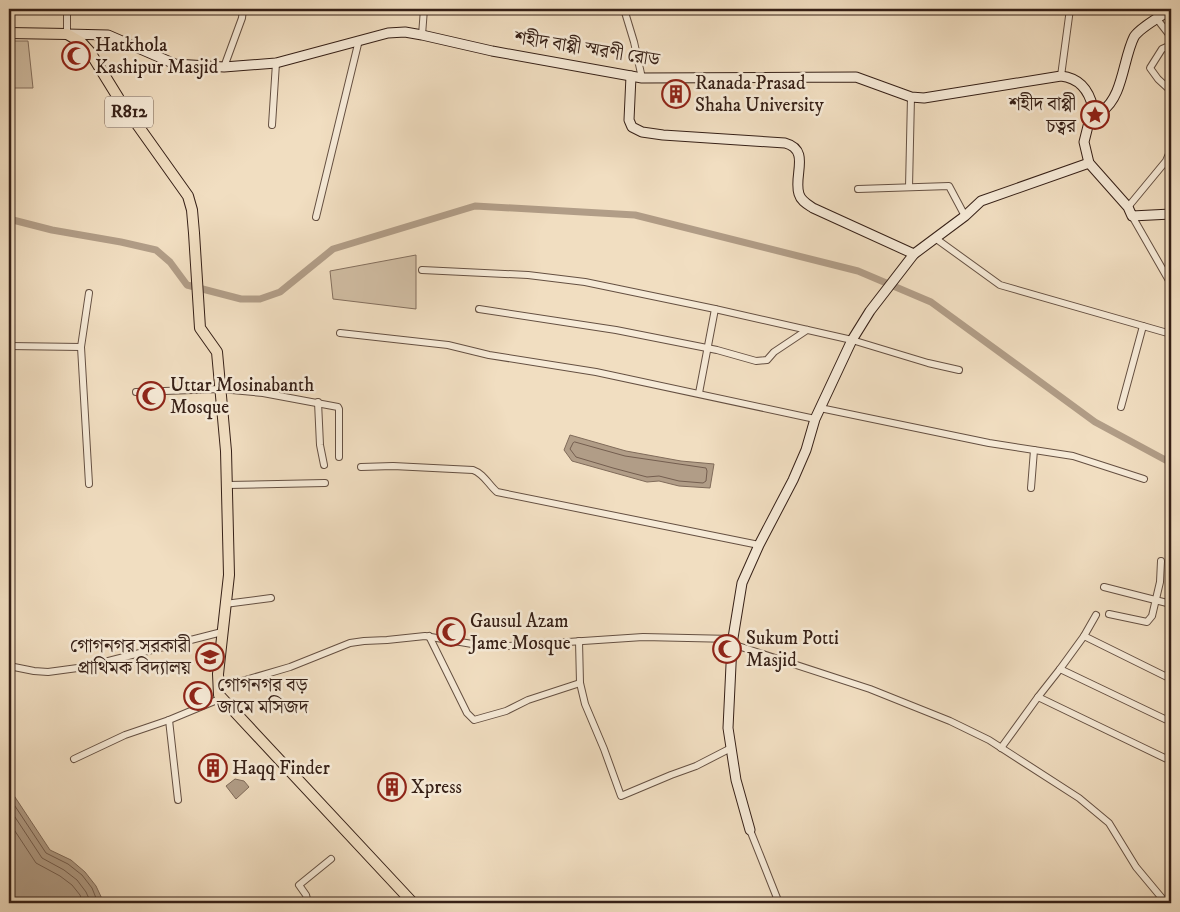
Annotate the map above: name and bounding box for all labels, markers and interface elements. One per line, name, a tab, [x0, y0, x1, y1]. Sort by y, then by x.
street label: শহীদ বাপ্পী স্মরণী রোড	[512, 25, 663, 72]
place label: Hatkhola Kashipur Masjid	[95, 34, 219, 79]
mosque icon: Hatkhola Kashipur Masjid	[61, 41, 91, 71]
place label: Ranada Prasad Shaha University	[695, 72, 825, 117]
building icon: Ranada Prasad Shaha University	[661, 79, 691, 109]
place label: শহীদ বাপ্পী চত্বর	[1008, 92, 1077, 138]
road number: R812	[105, 96, 153, 128]
place icon: শহীদ বাপ্পী চত্বর	[1080, 100, 1110, 130]
place label: Uttar Mosinabanth Mosque	[170, 374, 314, 420]
mosque icon: Uttar Mosinabanth Mosque	[136, 381, 166, 411]
place label: Gausul Azam Jame Mosque	[468, 610, 571, 656]
mosque icon: Gausul Azam Jame Mosque	[436, 617, 466, 647]
place label: Sukum Potti Masjid	[746, 627, 839, 672]
place label: গোগনগর সরকারী প্রাথিমক বিদ্যালয়	[70, 634, 192, 680]
mosque icon: Sukum Potti Masjid	[712, 634, 742, 664]
school or university icon: গোগনগর সরকারী প্রাথিমক বিদ্যালয়	[195, 642, 225, 672]
place label: গোগনগর বড় জামে মসিজদ	[216, 674, 310, 719]
mosque icon: গোগনগর বড় জামে মসিজদ	[183, 681, 213, 711]
building icon: Haqq Finder	[198, 753, 228, 783]
place label: Haqq Finder	[232, 757, 330, 781]
building icon: Xpress	[377, 772, 407, 802]
place label: Xpress	[411, 776, 462, 799]

